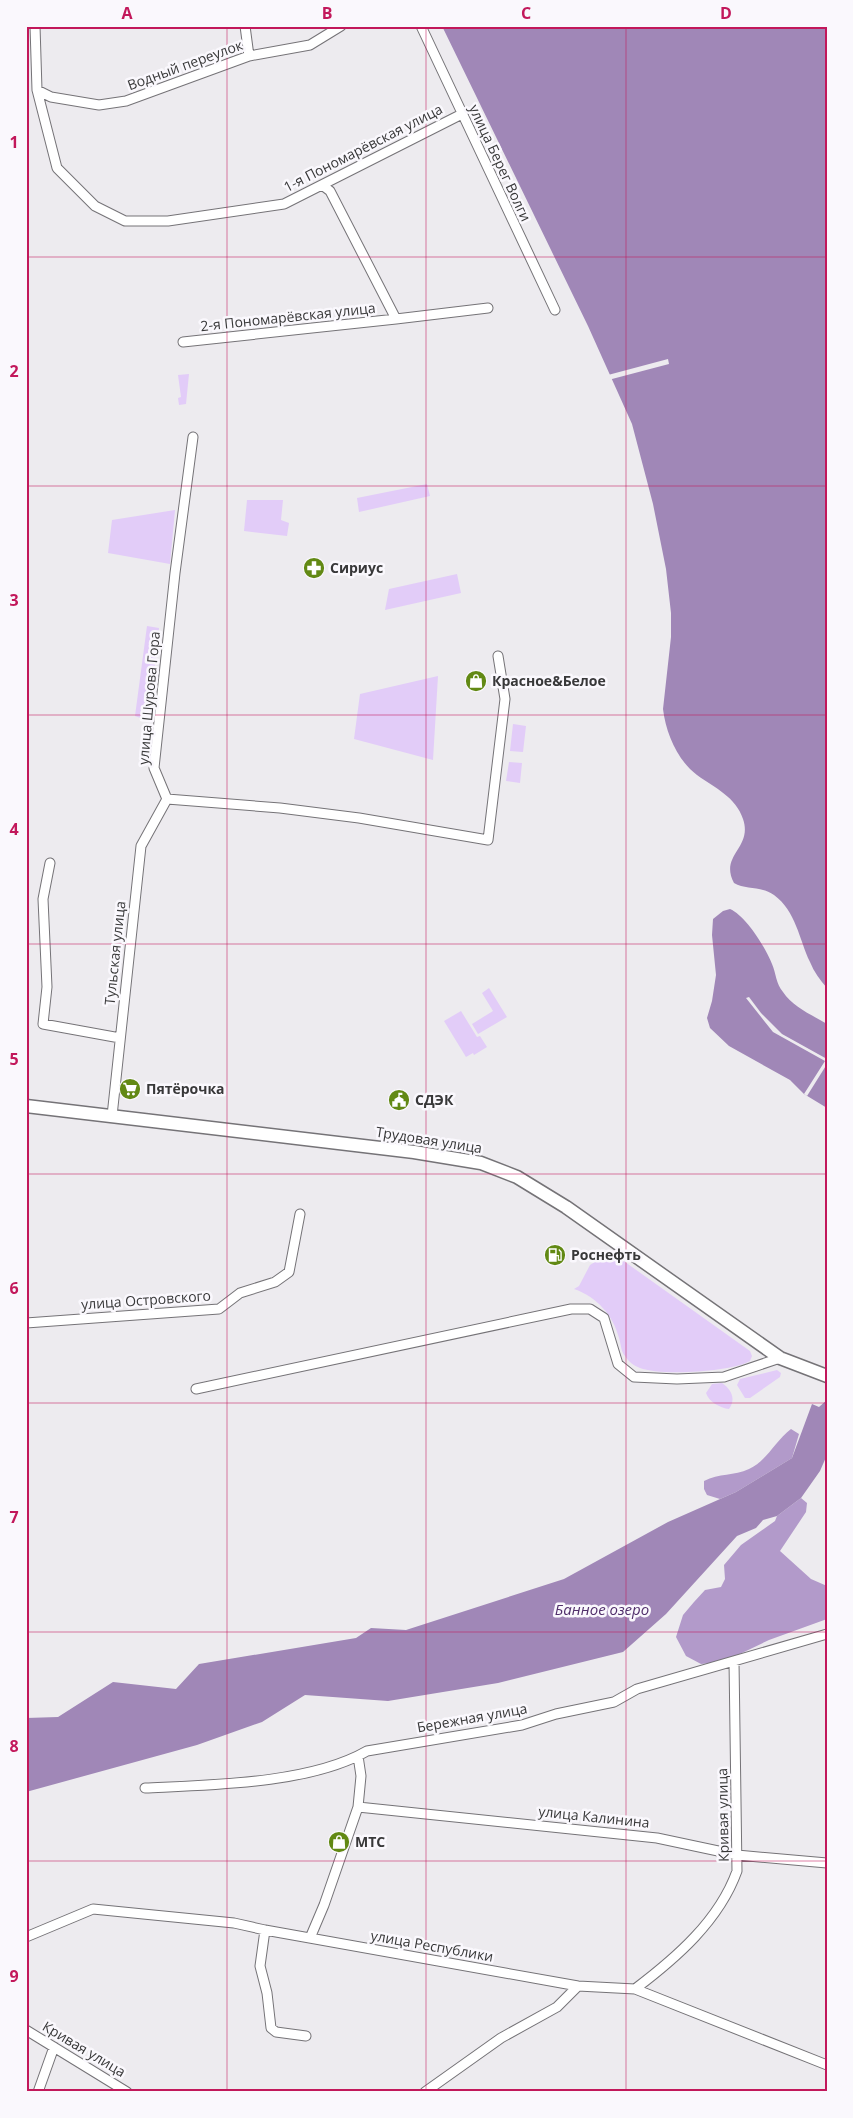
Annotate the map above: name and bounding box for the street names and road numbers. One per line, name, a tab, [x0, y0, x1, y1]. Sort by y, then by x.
street label: Водный переулок	[125, 35, 246, 94]
street label: 1-я Пономарёвская улица	[280, 99, 445, 196]
street label: улица Берег Волги	[465, 101, 536, 224]
street label: 2-я Пономарёвская улица	[199, 298, 376, 335]
street label: улица Шурова Гора	[133, 630, 164, 766]
street label: Тульская улица	[100, 900, 129, 1006]
street label: Трудовая улица	[375, 1122, 484, 1157]
street label: улица Островского	[80, 1285, 212, 1314]
street label: Бережная улица	[415, 1698, 529, 1737]
street label: Кривая улица	[712, 1768, 733, 1862]
street label: улица Калинина	[537, 1801, 651, 1832]
street label: улица Республики	[369, 1925, 495, 1966]
street label: Кривая улица	[39, 2016, 129, 2081]

